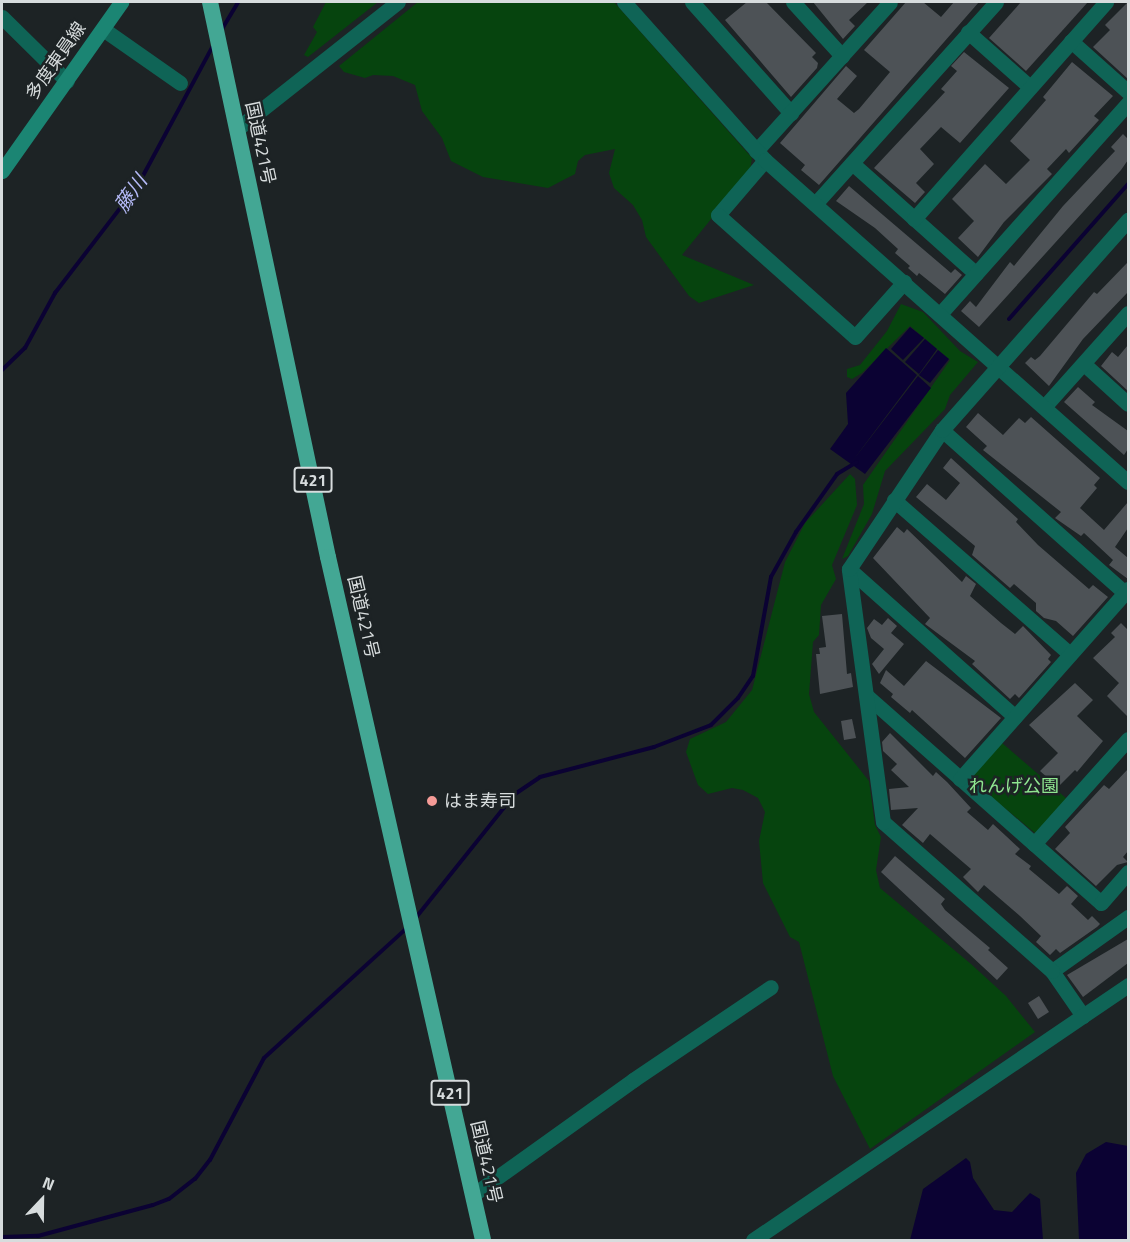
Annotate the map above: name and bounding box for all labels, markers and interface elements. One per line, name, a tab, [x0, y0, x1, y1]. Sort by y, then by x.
street label: 多度東員線	[21, 18, 91, 104]
street label: 国道421号	[241, 100, 279, 186]
water label: 藤川	[109, 170, 151, 216]
road number: 421	[294, 467, 332, 493]
street label: 国道421号	[343, 574, 383, 660]
park label: れんげ公園	[969, 775, 1059, 797]
place label: はま寿司	[444, 790, 516, 812]
marker: はま寿司	[425, 794, 439, 808]
road number: 421	[430, 1080, 470, 1106]
street label: 国道421号	[466, 1119, 506, 1205]
north arrow	[12, 1170, 72, 1230]
text: N	[39, 1170, 58, 1197]

